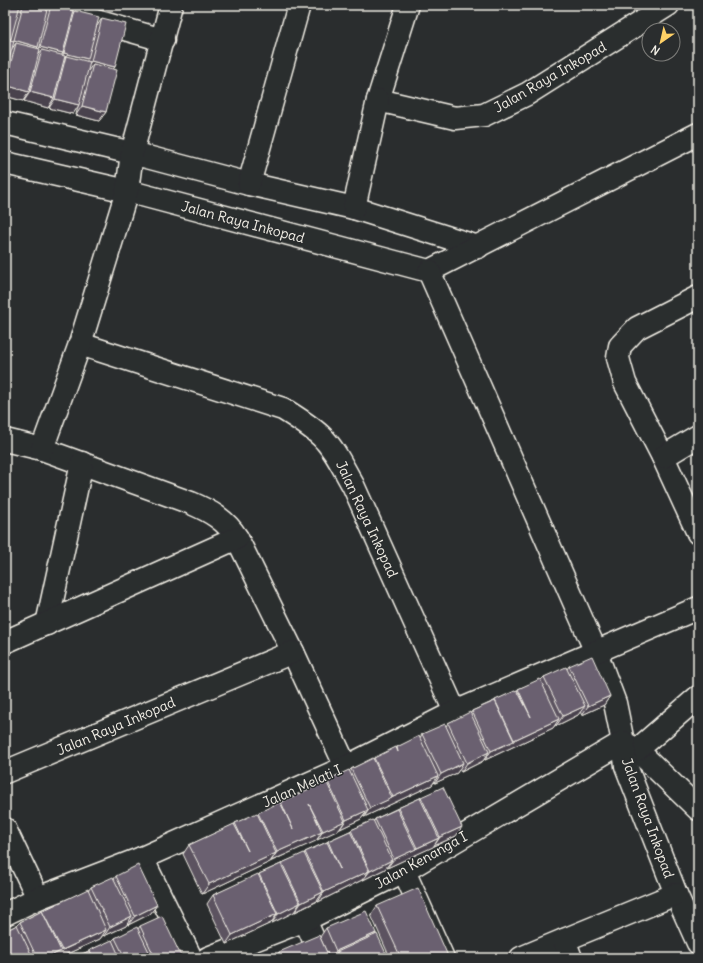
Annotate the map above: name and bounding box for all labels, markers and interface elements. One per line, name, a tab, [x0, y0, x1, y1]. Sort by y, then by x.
north arrow	[641, 22, 681, 62]
street label: Jalan Raya Inkopad	[491, 37, 609, 117]
text: N	[648, 42, 662, 58]
street label: Jalan Raya Inkopad	[179, 197, 307, 247]
street label: Jalan Raya Inkopad	[332, 458, 402, 580]
street label: Jalan Raya Inkopad	[54, 693, 178, 759]
street label: Jalan Raya Inkopad	[618, 755, 678, 881]
street label: Jalan Melati I	[260, 761, 344, 811]
street label: Jalan Kenanga I	[372, 827, 470, 893]

